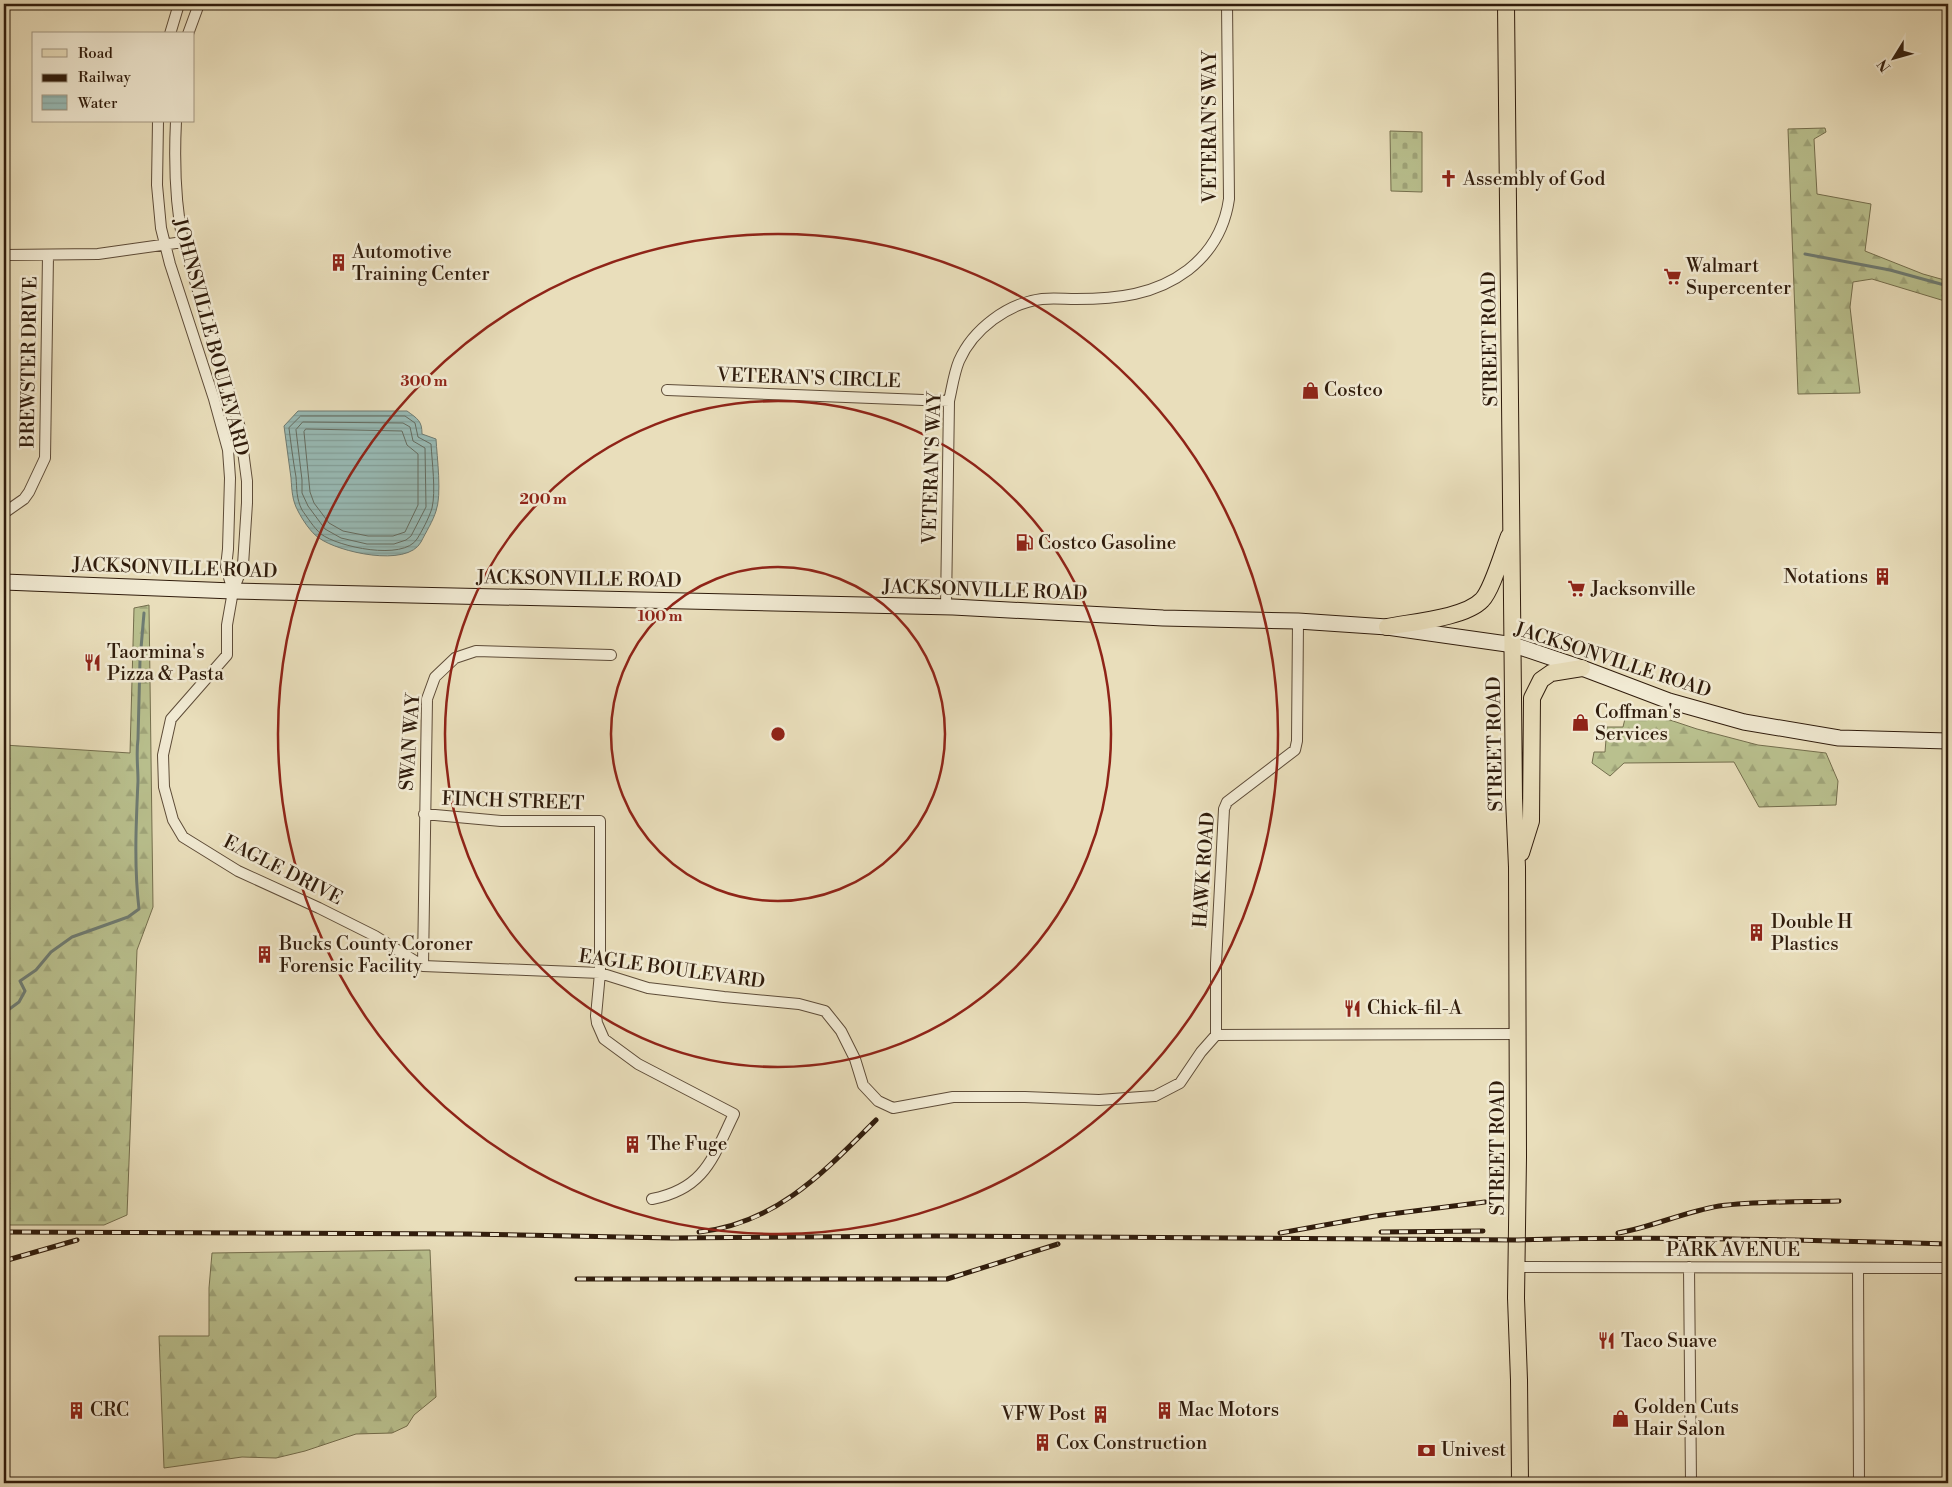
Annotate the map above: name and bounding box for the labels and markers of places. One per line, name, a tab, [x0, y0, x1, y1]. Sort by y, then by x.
place label: Assembly of God	[1462, 167, 1605, 191]
church icon: Assembly of God	[1439, 169, 1459, 189]
place label: Automotive Training Center	[351, 240, 490, 286]
building icon: Automotive Training Center	[328, 253, 348, 273]
place label: Walmart Supercenter	[1685, 254, 1791, 300]
supermarket icon: Walmart Supercenter	[1662, 267, 1682, 287]
place label: Costco	[1324, 378, 1383, 402]
shop icon: Costco	[1300, 380, 1320, 400]
place label: Costco Gasoline	[1038, 531, 1176, 555]
fuel station icon: Costco Gasoline	[1014, 533, 1034, 553]
place label: Notations	[1784, 565, 1868, 589]
building icon: Notations	[1872, 567, 1892, 587]
place label: Jacksonville	[1590, 577, 1696, 601]
supermarket icon: Jacksonville	[1567, 579, 1587, 599]
place label: Taormina's Pizza & Pasta	[107, 640, 224, 686]
restaurant icon: Taormina's Pizza & Pasta	[83, 653, 103, 673]
place label: Coffman's Services	[1595, 700, 1681, 746]
shop icon: Coffman's Services	[1571, 713, 1591, 733]
centre of rings	[769, 725, 787, 743]
place label: Double H Plastics	[1771, 910, 1852, 956]
building icon: Double H Plastics	[1747, 923, 1767, 943]
place label: Bucks County Coroner Forensic Facility	[278, 932, 473, 978]
building icon: Bucks County Coroner Forensic Facility	[255, 945, 275, 965]
place label: Chick-fil-A	[1367, 996, 1463, 1020]
restaurant icon: Chick-fil-A	[1343, 998, 1363, 1018]
place label: The Fuge	[647, 1132, 727, 1156]
building icon: The Fuge	[623, 1134, 643, 1154]
place label: Taco Suave	[1621, 1329, 1717, 1353]
restaurant icon: Taco Suave	[1597, 1331, 1617, 1351]
place label: Golden Cuts Hair Salon	[1634, 1395, 1739, 1441]
place label: CRC	[90, 1398, 129, 1422]
place label: Mac Motors	[1178, 1398, 1279, 1422]
building icon: CRC	[66, 1400, 86, 1420]
building icon: Mac Motors	[1154, 1400, 1174, 1420]
place label: VFW Post	[1000, 1402, 1086, 1426]
building icon: VFW Post	[1090, 1404, 1110, 1424]
shop icon: Golden Cuts Hair Salon	[1610, 1408, 1630, 1428]
place label: Cox Construction	[1056, 1431, 1207, 1455]
building icon: Cox Construction	[1032, 1433, 1052, 1453]
place label: Univest	[1441, 1438, 1506, 1462]
bank icon: Univest	[1417, 1440, 1437, 1460]

